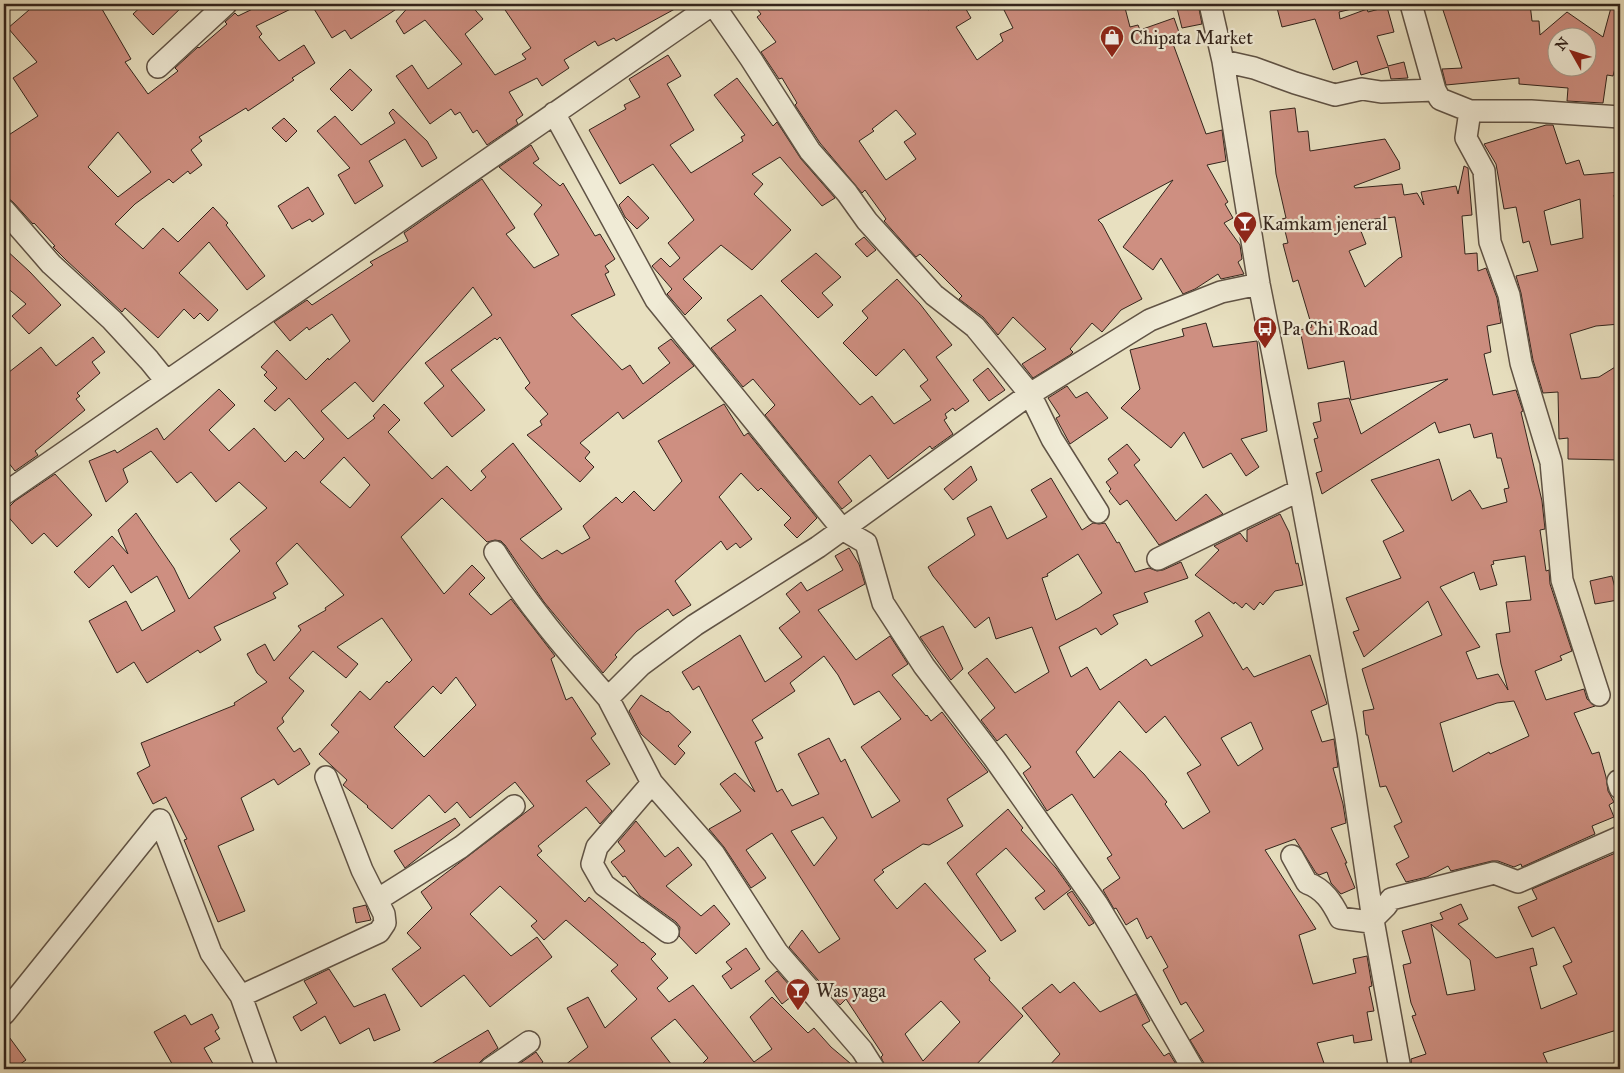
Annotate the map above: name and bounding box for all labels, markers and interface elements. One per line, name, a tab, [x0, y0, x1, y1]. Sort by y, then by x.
shop icon: Chipata Market	[1099, 24, 1125, 58]
place label: Chipata Market	[1130, 26, 1253, 49]
north arrow	[1546, 28, 1596, 78]
text: N	[1552, 34, 1573, 54]
bar icon: Kamkam jeneral	[1232, 210, 1258, 244]
place label: Kamkam jeneral	[1262, 212, 1388, 235]
bus stop icon: Pa Chi Road	[1252, 315, 1278, 349]
place label: Pa Chi Road	[1282, 317, 1378, 340]
bar icon: Was yaga	[785, 977, 811, 1011]
place label: Was yaga	[816, 979, 887, 1003]

